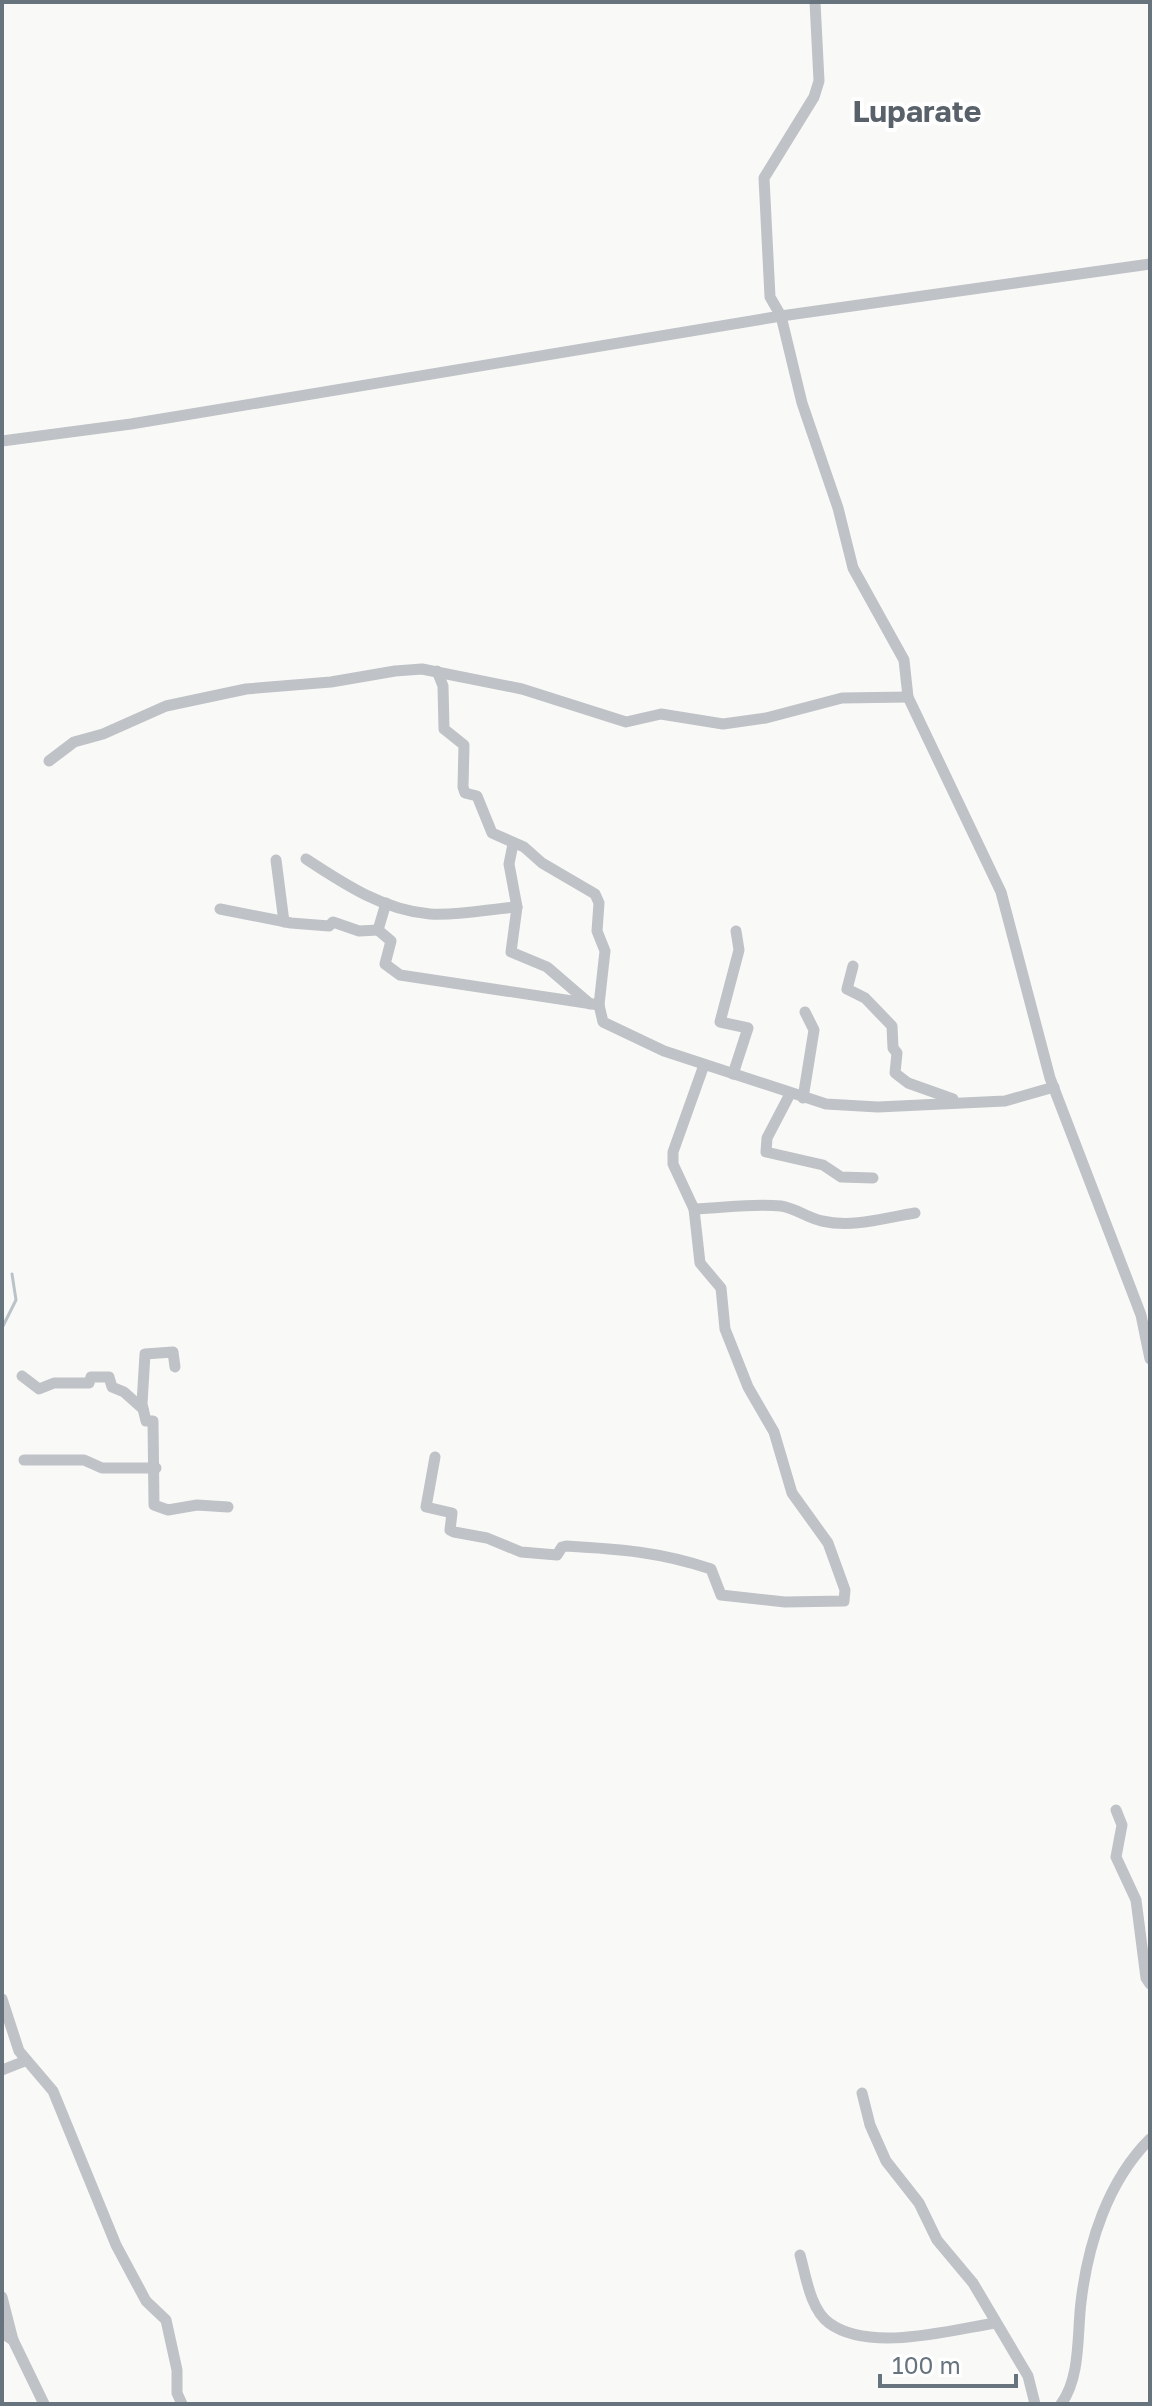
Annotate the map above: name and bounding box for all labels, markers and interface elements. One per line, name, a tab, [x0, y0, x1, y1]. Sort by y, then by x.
district label: Luparate	[853, 93, 981, 129]
scale bar	[880, 2338, 1016, 2388]
text: 100 m	[892, 2350, 961, 2379]

